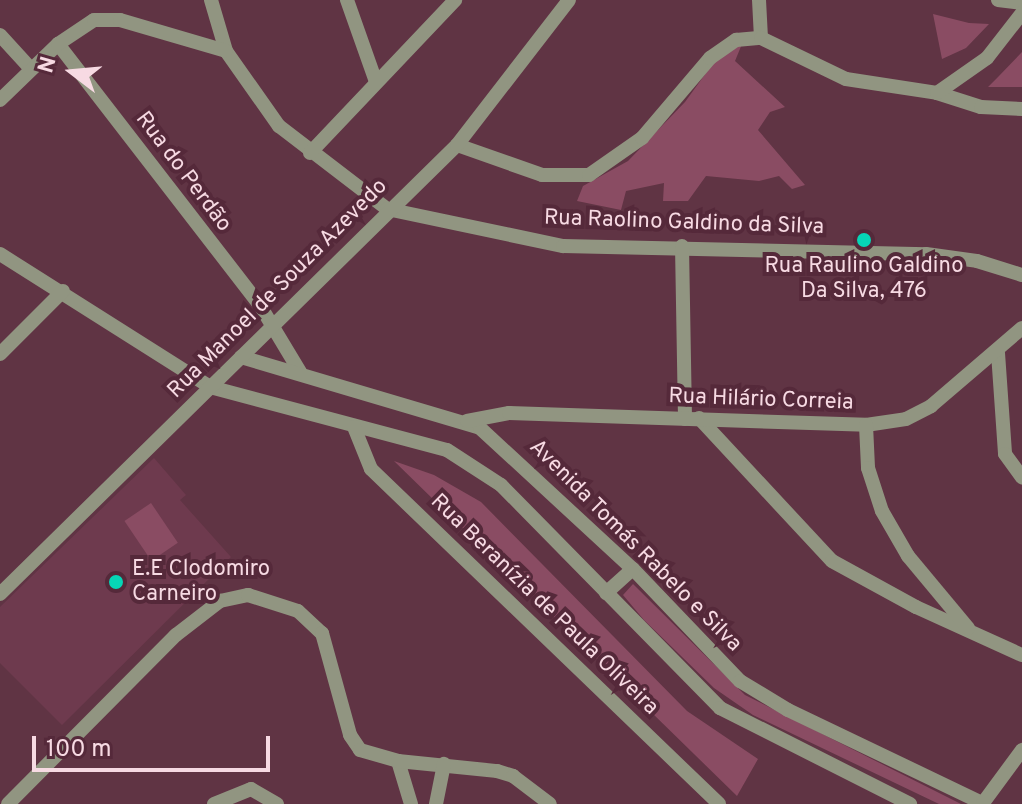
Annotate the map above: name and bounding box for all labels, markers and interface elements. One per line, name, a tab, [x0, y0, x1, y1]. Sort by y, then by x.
north arrow	[32, 32, 112, 112]
text: N	[33, 54, 64, 77]
street label: Rua do Perdão	[129, 107, 237, 237]
street label: Rua Manoel de Souza Azevedo	[162, 173, 394, 405]
street label: Rua Raolino Galdino da Silva	[543, 205, 825, 241]
marker: Rua Raulino Galdino Da Silva, 476	[855, 231, 873, 249]
place label: Rua Raulino Galdino Da Silva, 476	[765, 253, 963, 304]
street label: Rua Hilário Correia	[668, 384, 854, 416]
street label: Avenida Tomás Rabelo e Silva	[523, 434, 747, 658]
street label: Rua Beranízia de Paula Oliveira	[425, 489, 663, 721]
place label: E.E Clodomiro Carneiro	[132, 556, 270, 608]
marker: E.E Clodomiro Carneiro	[107, 573, 125, 591]
scale bar	[36, 720, 274, 770]
text: 100 m	[46, 735, 112, 765]

